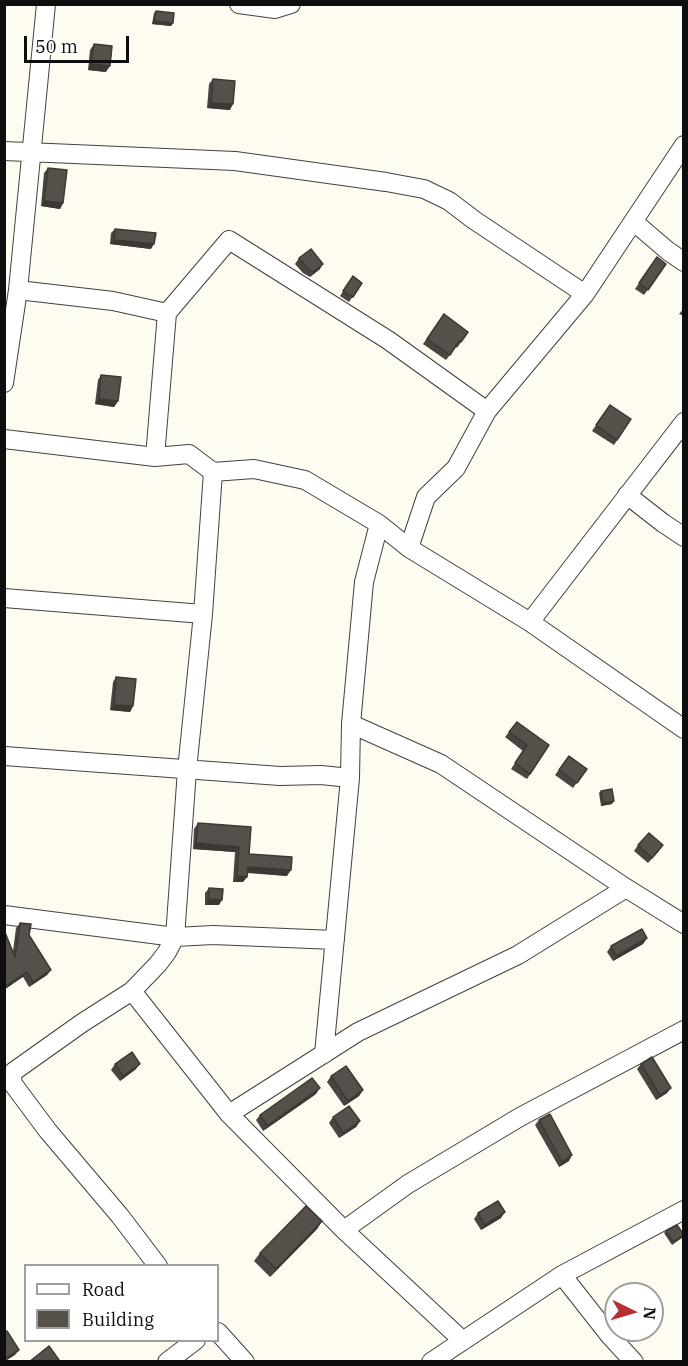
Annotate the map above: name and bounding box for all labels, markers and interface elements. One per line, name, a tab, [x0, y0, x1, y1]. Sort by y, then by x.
scale bar	[27, 24, 132, 62]
text: 50 m	[35, 35, 78, 58]
legend	[24, 1264, 219, 1342]
text: Road	[82, 1278, 125, 1301]
north arrow	[604, 1282, 664, 1342]
text: N	[639, 1306, 660, 1321]
text: Building	[82, 1308, 154, 1331]

